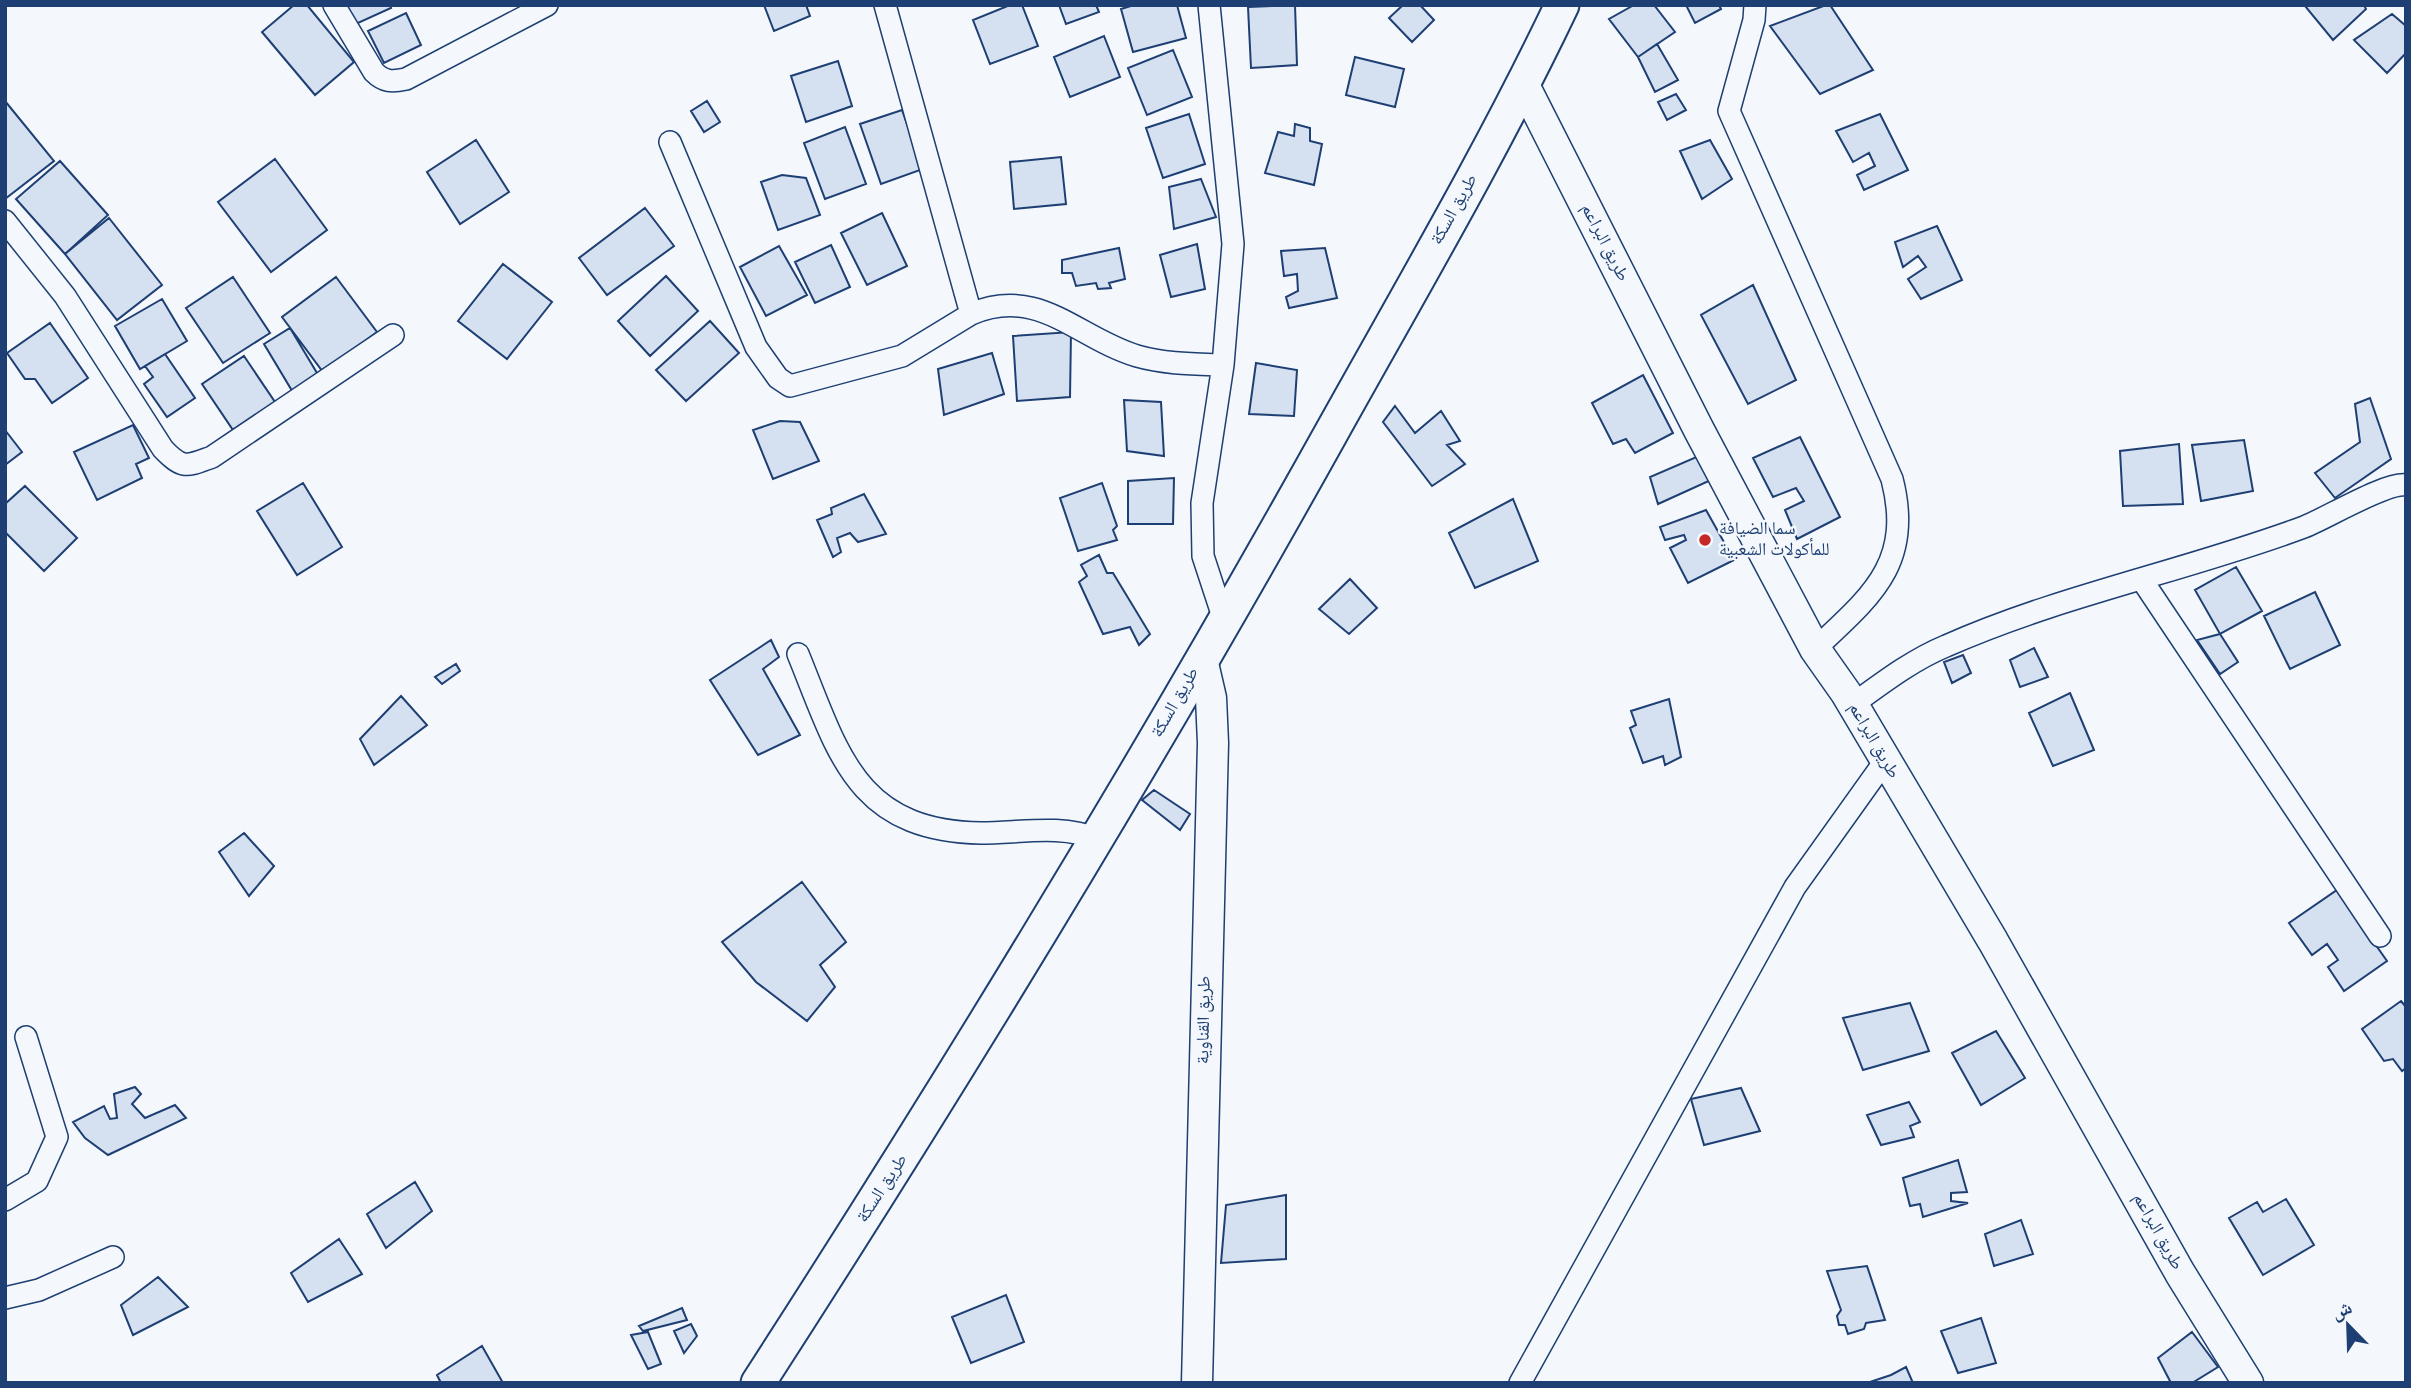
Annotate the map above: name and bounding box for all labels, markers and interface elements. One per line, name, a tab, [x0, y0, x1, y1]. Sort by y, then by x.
street label: طريق السكة	[1423, 169, 1487, 251]
street label: طريق البراعم	[1571, 199, 1637, 287]
place label: سما الضيافة للمأكولات الشعبية	[1719, 515, 1830, 566]
marker: سما الضيافة للمأكولات الشعبية	[1697, 532, 1713, 548]
street label: طريق السكة	[1144, 662, 1208, 744]
street label: طريق البراعم	[1839, 697, 1907, 785]
street label: طريق القناوية	[1189, 976, 1221, 1064]
street label: طريق السكة	[849, 1148, 917, 1230]
street label: طريق البراعم	[2123, 1188, 2191, 1276]
north arrow	[2313, 1290, 2383, 1360]
text: ش	[2327, 1293, 2358, 1331]

